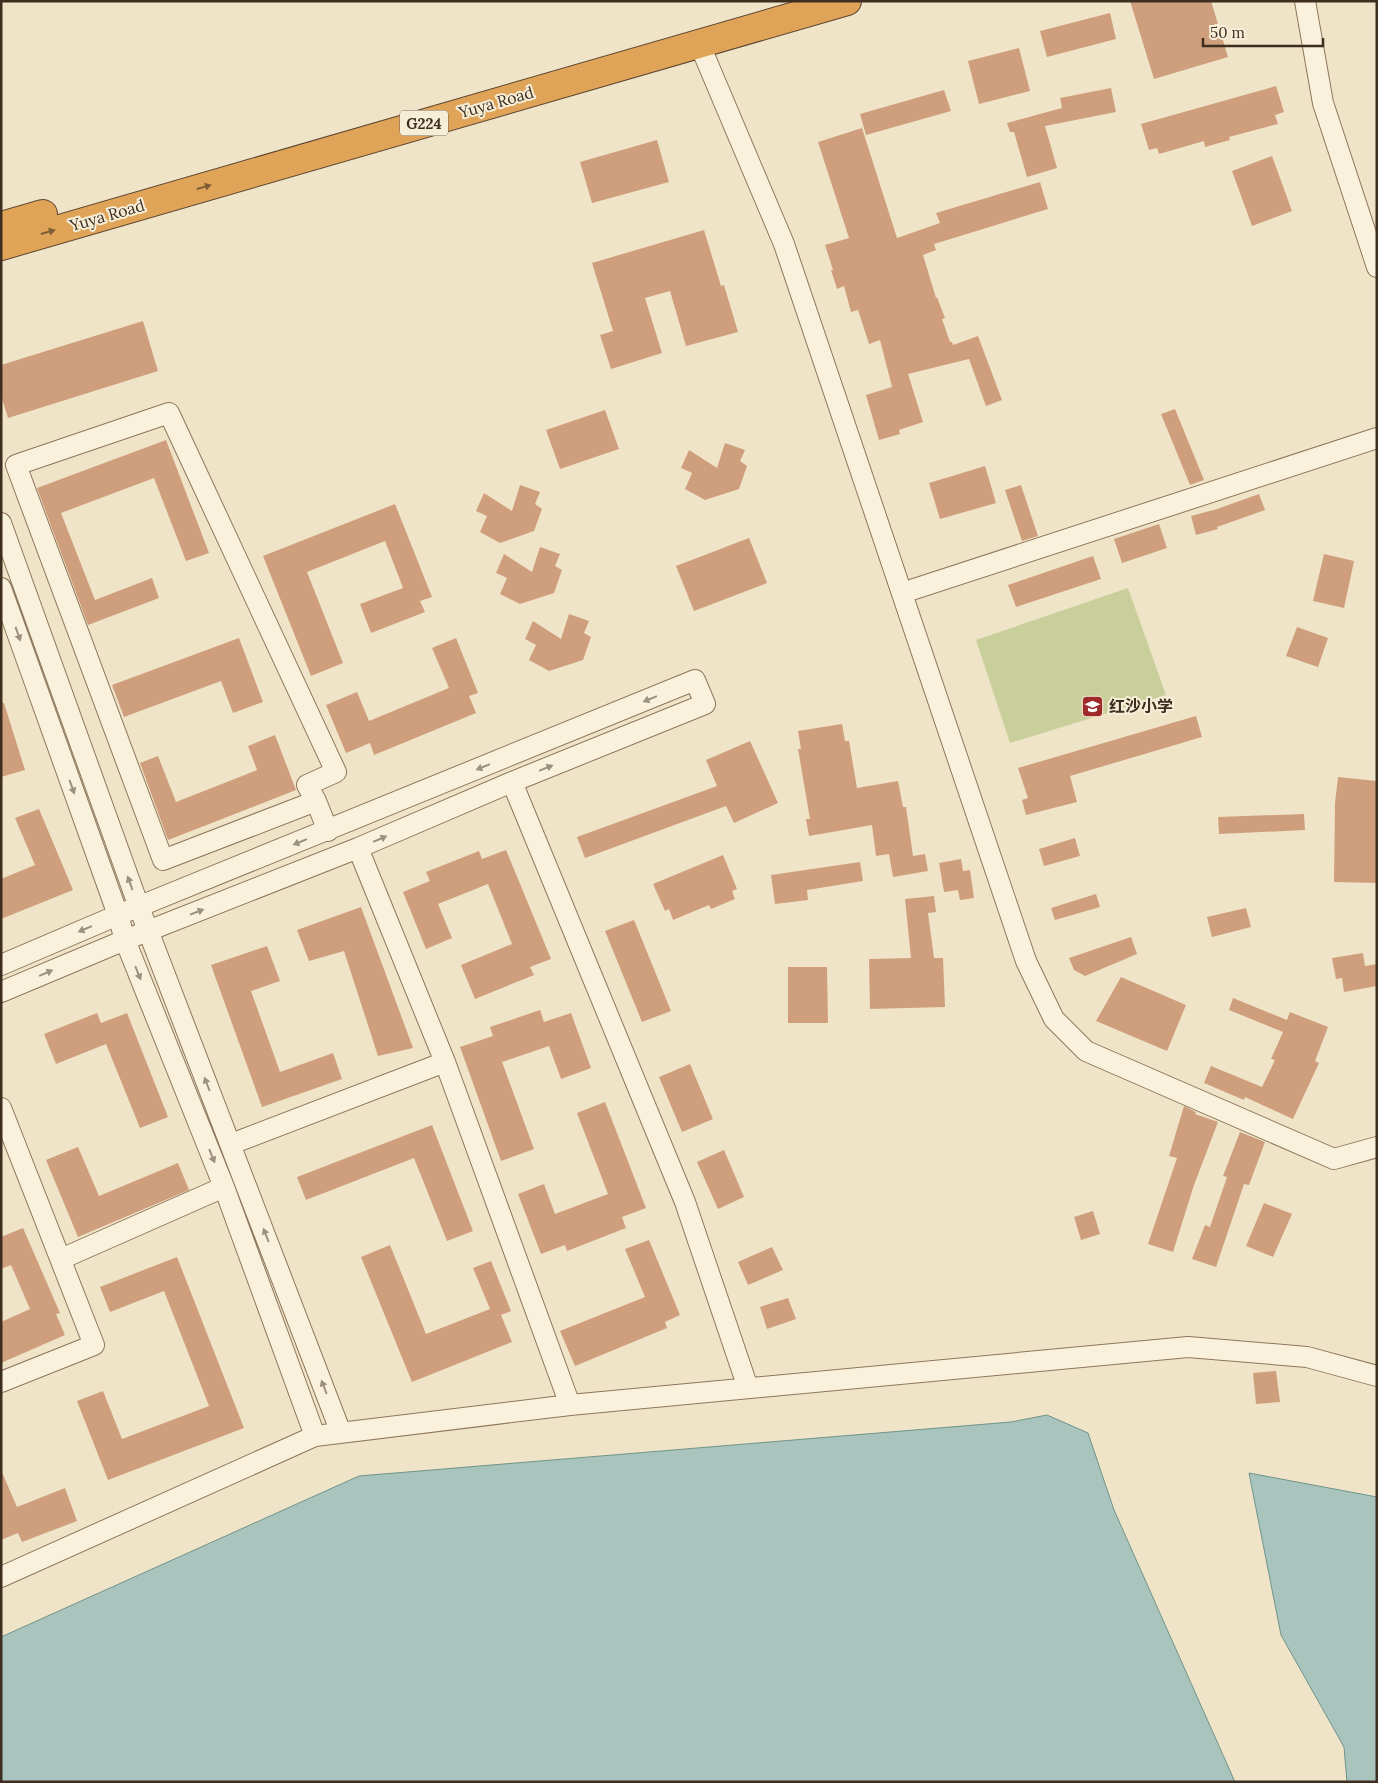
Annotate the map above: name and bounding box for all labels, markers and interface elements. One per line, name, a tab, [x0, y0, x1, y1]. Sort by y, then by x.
scale bar	[1203, 15, 1323, 47]
text: 50 m	[1210, 23, 1245, 42]
street label: Yuya Road	[455, 82, 536, 122]
road number: G224	[400, 110, 448, 136]
one-way arrow	[197, 182, 212, 190]
street label: Yuya Road	[66, 195, 147, 235]
one-way arrow	[40, 228, 56, 236]
one-way arrow	[14, 627, 22, 642]
school or university icon: 红沙小学	[1081, 694, 1105, 718]
one-way arrow	[643, 695, 657, 703]
place label: 红沙小学	[1109, 696, 1173, 716]
one-way arrow	[475, 763, 490, 771]
one-way arrow	[539, 764, 553, 772]
one-way arrow	[68, 780, 76, 795]
one-way arrow	[373, 835, 388, 843]
one-way arrow	[292, 838, 307, 846]
one-way arrow	[126, 875, 134, 890]
one-way arrow	[189, 908, 204, 915]
one-way arrow	[78, 926, 92, 934]
one-way arrow	[134, 966, 142, 981]
one-way arrow	[39, 969, 53, 977]
one-way arrow	[203, 1076, 211, 1091]
one-way arrow	[208, 1149, 216, 1163]
one-way arrow	[262, 1227, 270, 1242]
one-way arrow	[320, 1379, 328, 1394]

